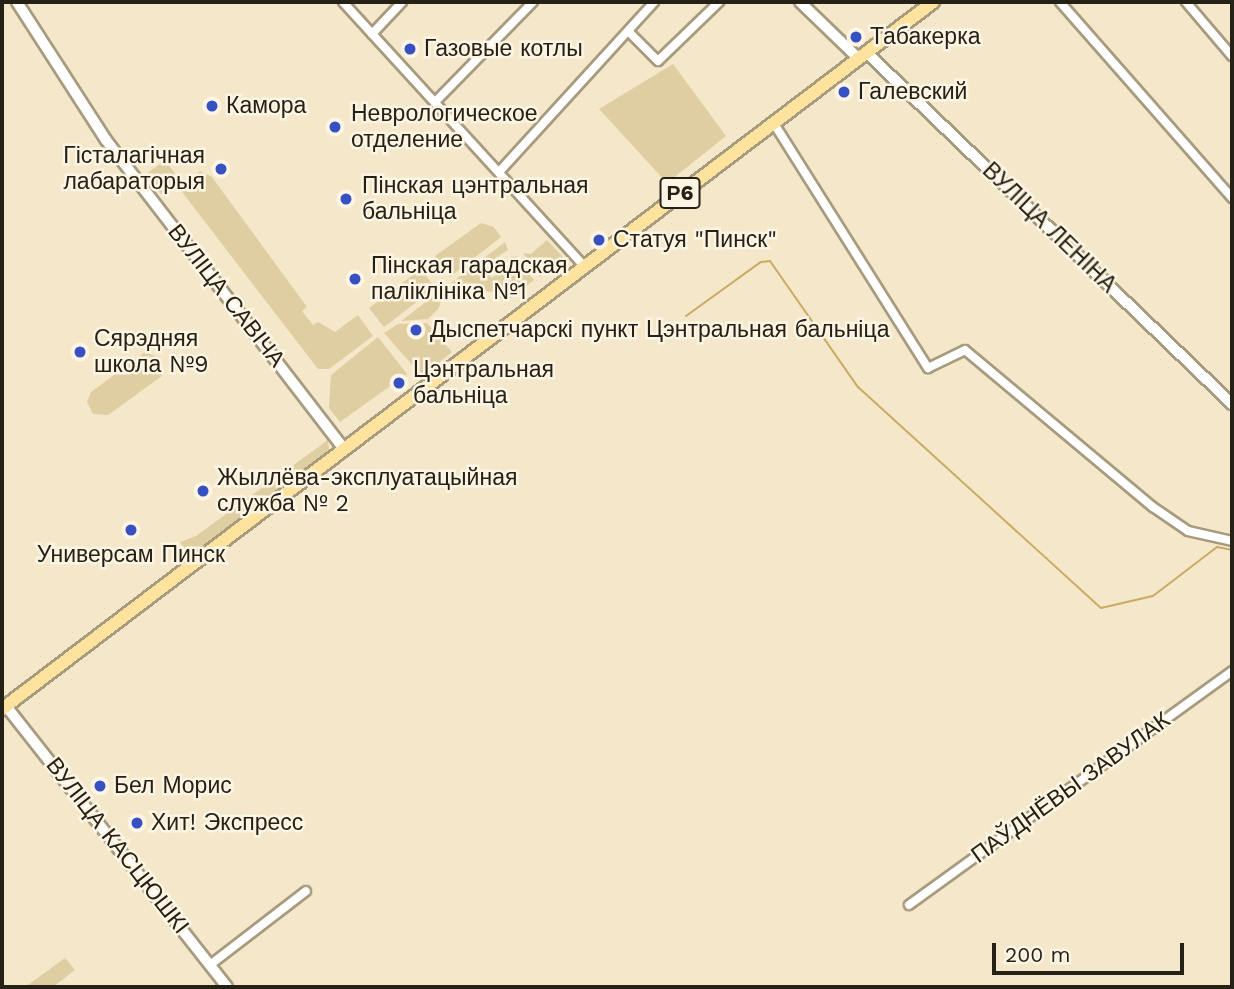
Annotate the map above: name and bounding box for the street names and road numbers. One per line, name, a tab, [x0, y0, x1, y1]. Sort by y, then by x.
street label: ВУЛІЦА ЛЕНІНА	[976, 157, 1122, 299]
road number: Р6	[659, 176, 701, 210]
street label: ВУЛІЦА САВІЧА	[162, 219, 290, 373]
street label: ПАЎДНЁВЫ ЗАВУЛАК	[966, 707, 1176, 869]
street label: ВУЛІЦА КАСЦЮШКІ	[40, 752, 194, 940]

